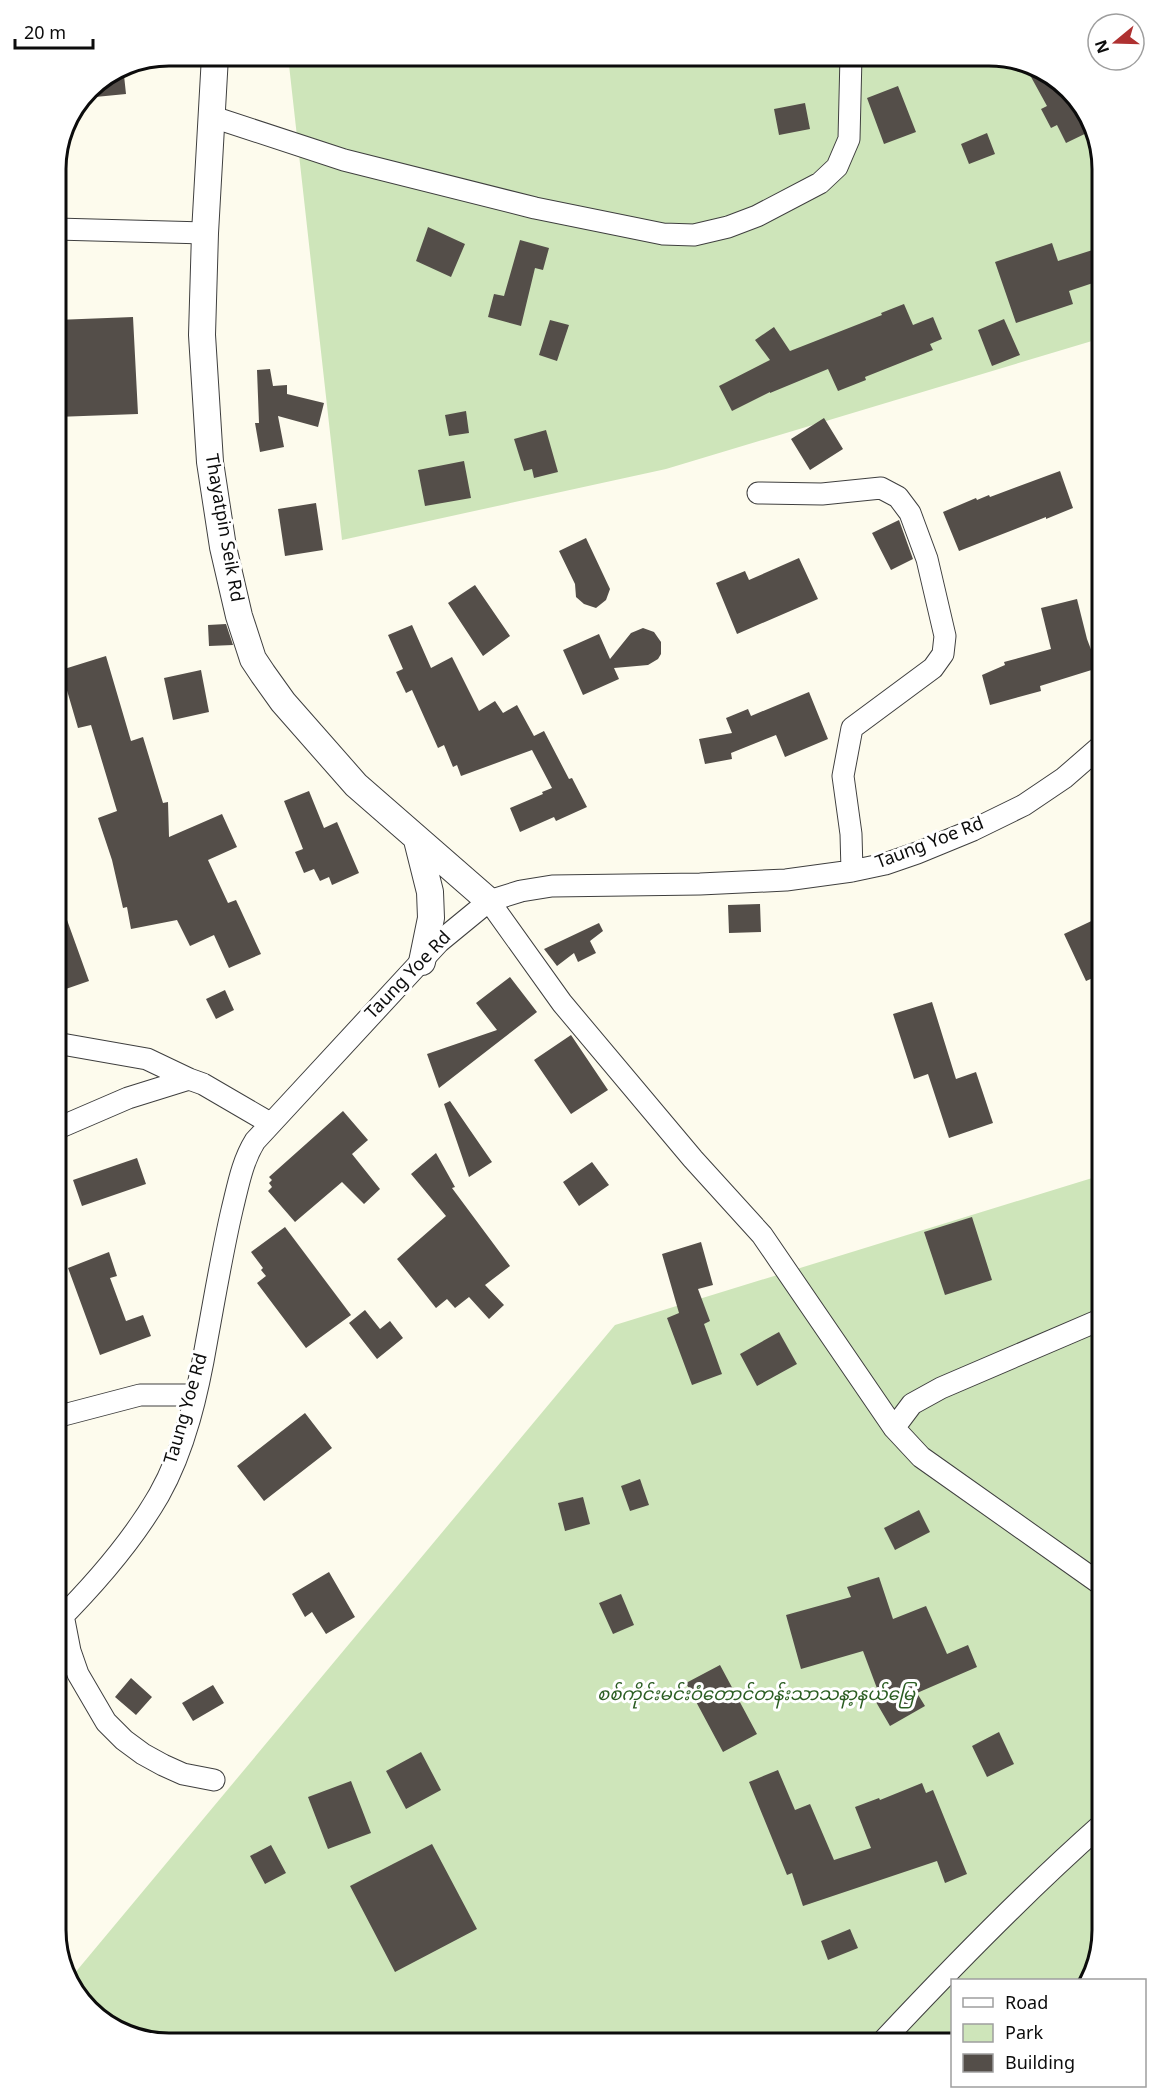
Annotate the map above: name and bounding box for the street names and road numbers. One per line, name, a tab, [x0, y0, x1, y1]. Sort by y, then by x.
street label: Thayatpin Seik Rd	[191, 451, 255, 605]
street label: Taung Yoe Rd	[870, 805, 990, 883]
street label: Taung Yoe Rd	[355, 921, 463, 1031]
street label: Taung Yoe Rd	[153, 1349, 221, 1469]

